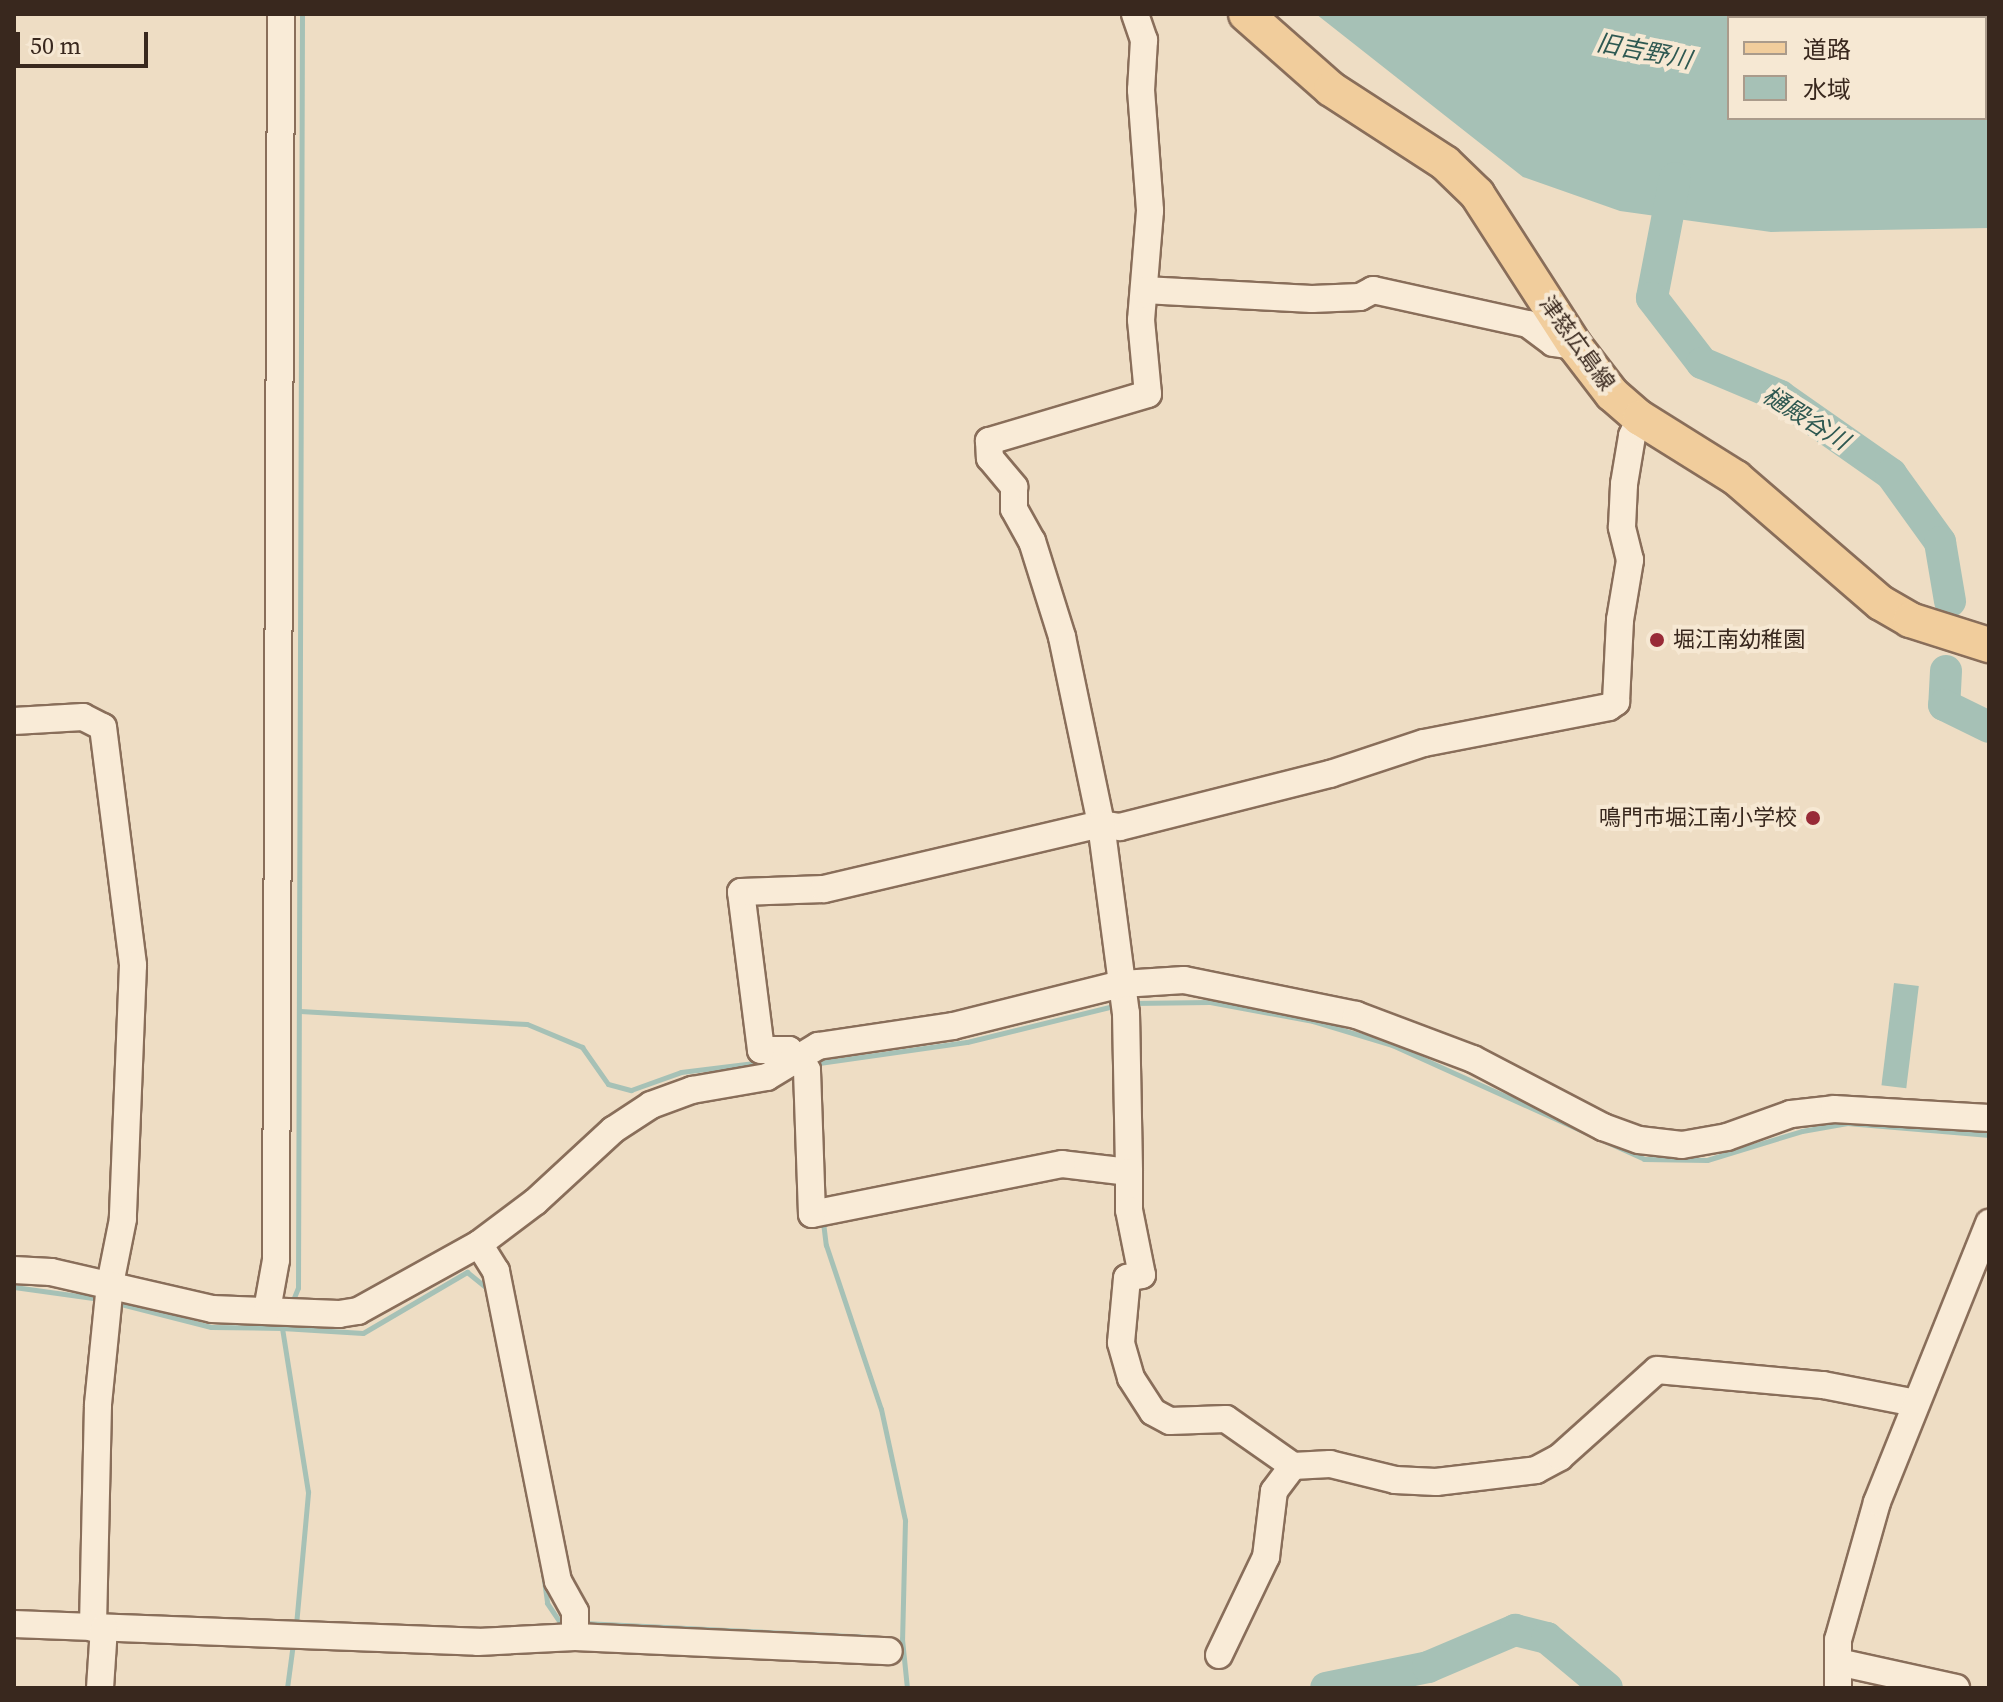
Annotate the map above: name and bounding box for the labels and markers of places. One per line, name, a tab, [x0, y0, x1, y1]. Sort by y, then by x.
place label: 堀江南幼稚園	[1673, 627, 1805, 653]
marker: 堀江南幼稚園	[1648, 631, 1666, 649]
place label: 鳴門市堀江南小学校	[1599, 805, 1797, 831]
marker: 鳴門市堀江南小学校	[1804, 809, 1822, 827]

